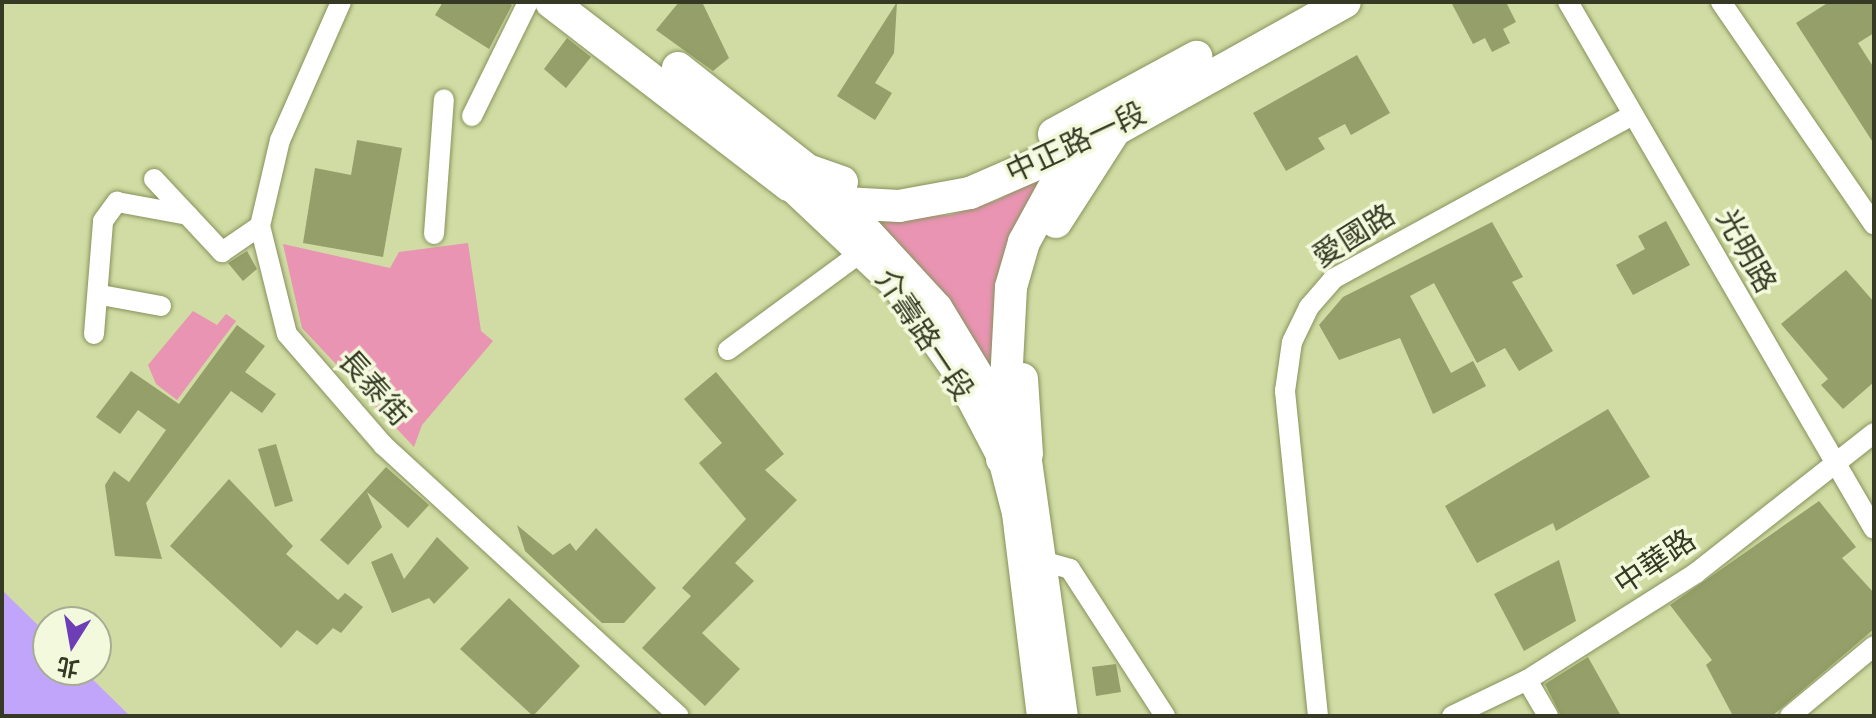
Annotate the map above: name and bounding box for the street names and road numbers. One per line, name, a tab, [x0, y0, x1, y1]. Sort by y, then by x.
street label: 中正路一段	[1000, 95, 1152, 191]
street label: 愛國路	[1306, 197, 1402, 275]
street label: 光明路	[1708, 203, 1784, 299]
street label: 介壽路一段	[867, 263, 981, 407]
street label: 長泰街	[331, 343, 417, 433]
street label: 中華路	[1608, 522, 1702, 602]

